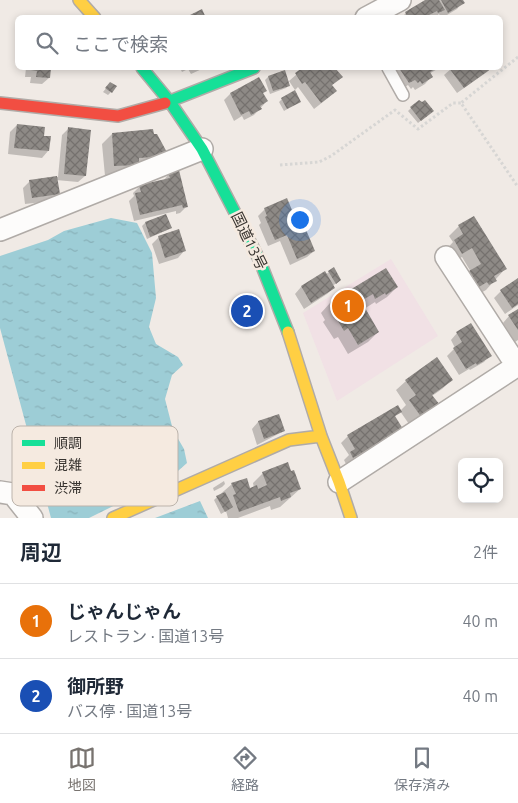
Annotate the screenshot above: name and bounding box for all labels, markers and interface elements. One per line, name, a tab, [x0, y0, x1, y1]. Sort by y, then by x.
search box	[15, 15, 503, 70]
icon: search	[33, 29, 61, 57]
text: ここで検索	[73, 33, 168, 55]
your location	[287, 207, 313, 233]
street label: 国道13号	[228, 209, 271, 272]
pin: 1	[332, 287, 364, 325]
pin: 2	[231, 292, 263, 330]
legend	[12, 426, 178, 506]
text: 順調	[54, 435, 82, 451]
text: 混雑	[54, 457, 82, 473]
map controls	[458, 458, 503, 503]
button: locate	[458, 458, 503, 503]
text: 渋滞	[54, 480, 82, 496]
text: 周辺	[20, 540, 62, 564]
text: 2件	[473, 543, 498, 561]
text: じゃんじゃん	[67, 600, 181, 622]
text: 1	[31, 612, 41, 630]
text: 40 m	[462, 612, 498, 630]
text: レストラン · 国道13号	[67, 627, 224, 645]
text: 御所野	[67, 675, 124, 697]
text: 2	[31, 687, 41, 705]
text: 40 m	[462, 687, 498, 705]
text: バス停 · 国道13号	[67, 702, 192, 720]
tab: 地図	[68, 744, 96, 794]
tab: 経路	[231, 744, 259, 794]
tab: 保存済み	[394, 744, 450, 794]

